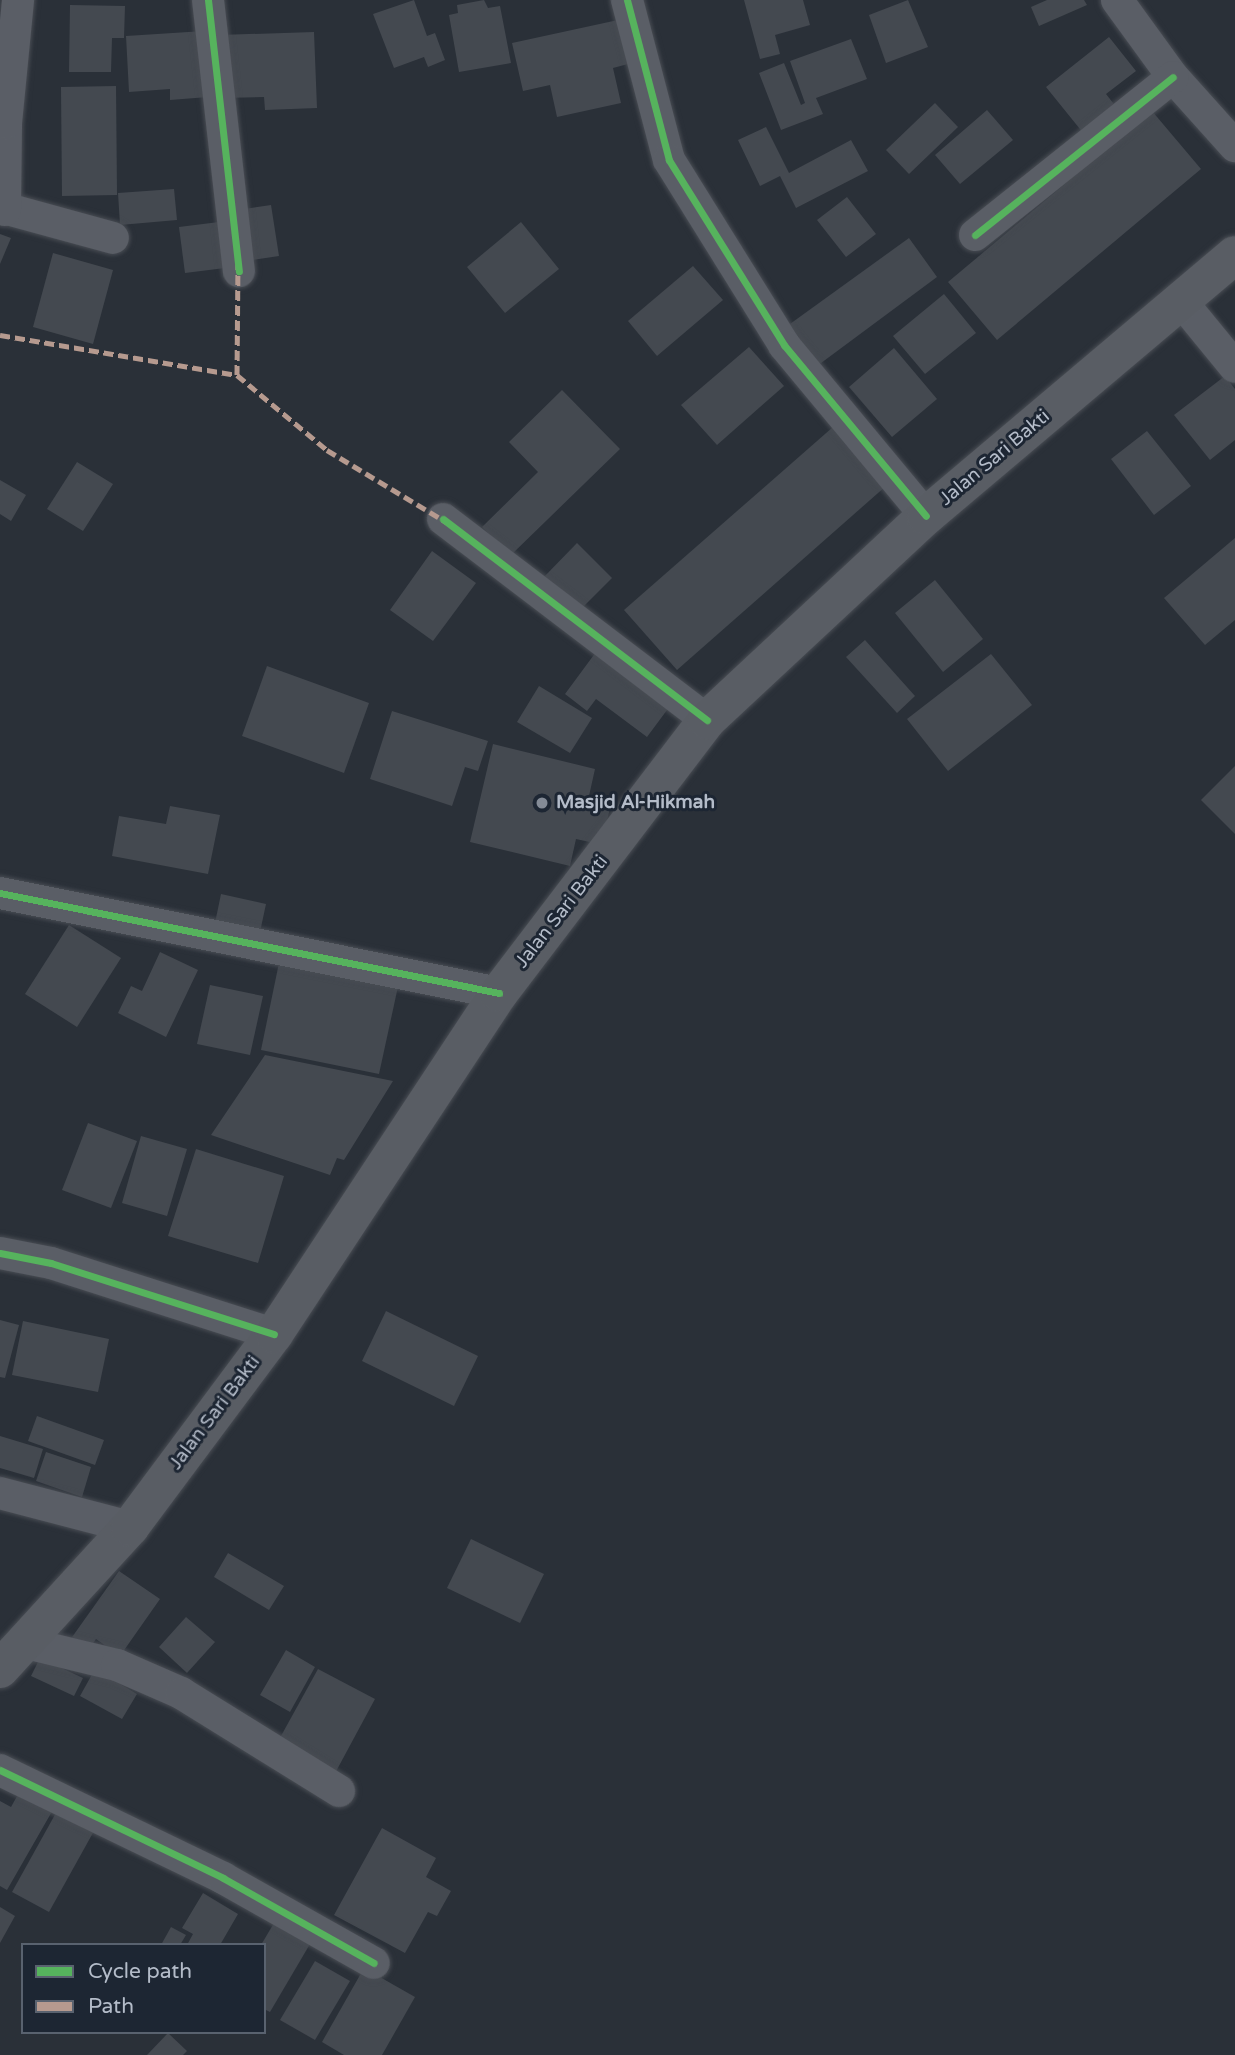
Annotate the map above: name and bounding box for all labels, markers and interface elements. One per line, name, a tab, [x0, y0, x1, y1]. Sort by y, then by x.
street label: Jalan Sari Bakti	[935, 405, 1055, 511]
place label: Masjid Al-Hikmah	[556, 792, 715, 814]
marker: Masjid Al-Hikmah	[534, 795, 550, 811]
street label: Jalan Sari Bakti	[511, 851, 613, 973]
street label: Jalan Sari Bakti	[165, 1351, 265, 1475]
legend	[21, 1943, 266, 2034]
text: Cycle path	[88, 1959, 192, 1984]
text: Path	[88, 1994, 134, 2019]

